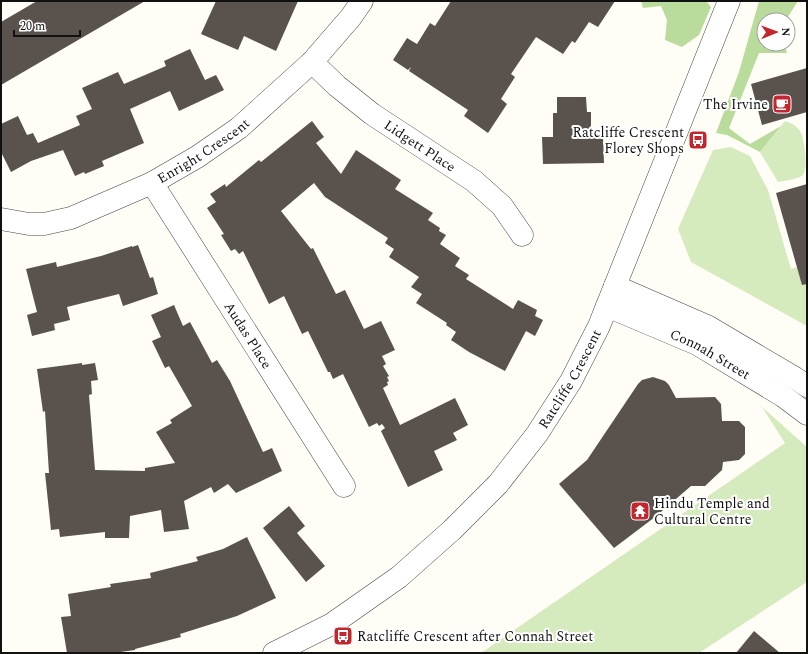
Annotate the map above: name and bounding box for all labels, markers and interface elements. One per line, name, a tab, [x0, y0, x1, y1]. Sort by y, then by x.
scale bar	[14, 12, 80, 38]
north arrow	[756, 12, 796, 52]
text: 20 m	[20, 17, 45, 36]
text: N	[777, 27, 794, 36]
cafe icon: The Irvine	[771, 93, 793, 115]
place label: The Irvine	[703, 94, 768, 115]
street label: Enright Crescent	[153, 113, 255, 189]
street label: Lidgett Place	[380, 115, 460, 177]
place label: Ratcliffe Crescent Florey Shops	[573, 122, 684, 159]
bus stop icon: Ratcliffe Crescent Florey Shops	[687, 129, 709, 151]
street label: Audas Place	[219, 298, 277, 373]
street label: Connah Street	[667, 324, 754, 385]
street label: Ratcliffe Crescent	[533, 326, 607, 433]
place label: Hindu Temple and Cultural Centre	[654, 493, 770, 530]
temple icon: Hindu Temple and Cultural Centre	[629, 500, 651, 522]
bus stop icon: Ratcliffe Crescent after Connah Street	[332, 625, 354, 647]
place label: Ratcliffe Crescent after Connah Street	[357, 626, 593, 647]

